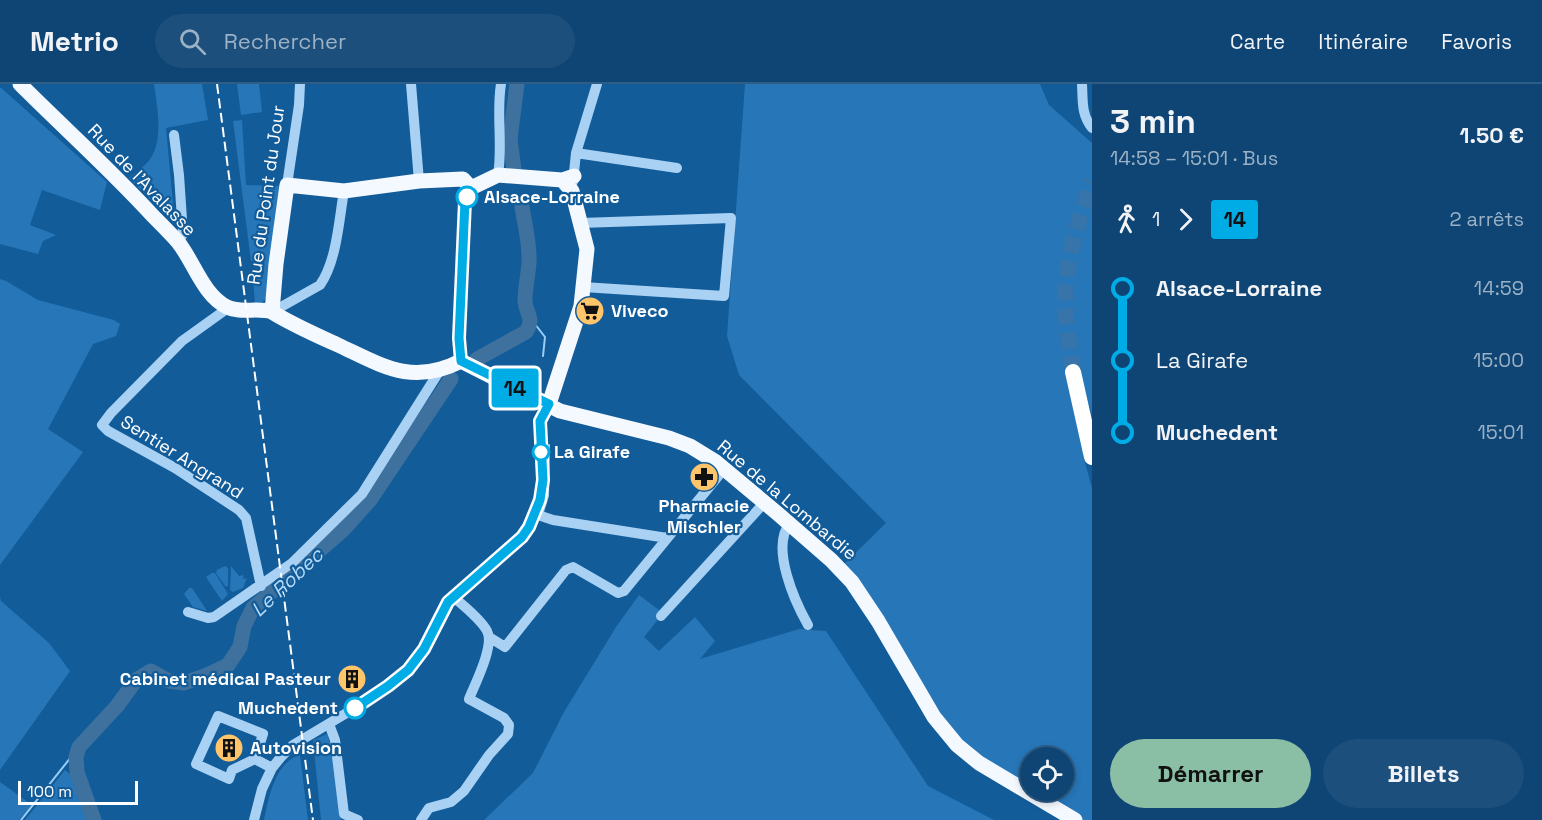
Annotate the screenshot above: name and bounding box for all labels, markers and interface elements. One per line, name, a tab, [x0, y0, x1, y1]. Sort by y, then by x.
search box	[155, 14, 575, 68]
text: Metrio	[30, 23, 119, 59]
icon: search	[176, 25, 209, 58]
text: Rechercher	[224, 27, 346, 55]
text: Carte	[1230, 28, 1285, 55]
text: Itinéraire	[1318, 28, 1408, 55]
text: Favoris	[1441, 28, 1512, 55]
text: 3 min	[1110, 101, 1196, 143]
street label: Rue du Point du Jour	[242, 103, 290, 286]
street label: Rue de l'Avalasse	[83, 119, 202, 241]
text: 1.50 €	[1460, 121, 1524, 149]
text: 14:58 – 15:01 · Bus	[1110, 145, 1278, 171]
place label: Alsace-Lorraine	[484, 185, 620, 208]
marker: Alsace-Lorraine	[456, 186, 478, 208]
icon: walk	[1110, 203, 1143, 236]
icon: forward	[1169, 203, 1202, 236]
text: 1	[1152, 206, 1160, 232]
text: 14	[1223, 206, 1246, 233]
text: 2 arrêts	[1449, 206, 1524, 232]
text: Alsace-Lorraine	[1156, 274, 1322, 302]
text: 14:59	[1474, 275, 1524, 301]
supermarket icon: Viveco	[574, 295, 606, 327]
place label: Viveco	[611, 299, 668, 322]
text: La Girafe	[1156, 346, 1248, 374]
text: 15:00	[1473, 347, 1524, 373]
line badge: 14	[488, 368, 542, 408]
text: 14	[504, 375, 526, 402]
street label: Sentier Angrand	[117, 410, 248, 504]
text: Muchedent	[1156, 418, 1278, 446]
text: 15:01	[1477, 419, 1524, 445]
street label: Rue de la Lombardie	[713, 434, 862, 565]
place label: La Girafe	[554, 440, 630, 463]
marker: La Girafe	[532, 443, 550, 461]
pharmacy icon: Pharmacie Mischler	[688, 461, 720, 493]
place label: Pharmacie Mischler	[659, 494, 749, 538]
water label: Le Robec	[245, 541, 329, 622]
building icon: Cabinet médical Pasteur	[336, 663, 368, 695]
place label: Cabinet médical Pasteur	[120, 667, 331, 690]
place label: Muchedent	[238, 696, 338, 719]
marker: Muchedent	[344, 697, 366, 719]
building icon: Autovision	[213, 732, 245, 764]
place label: Autovision	[250, 736, 342, 759]
button: Démarrer	[1110, 739, 1311, 808]
button: Billets	[1323, 739, 1524, 808]
map controls	[1020, 747, 1074, 801]
button: locate	[1020, 747, 1074, 801]
scale bar	[18, 778, 138, 806]
text: 100 m	[27, 781, 72, 802]

